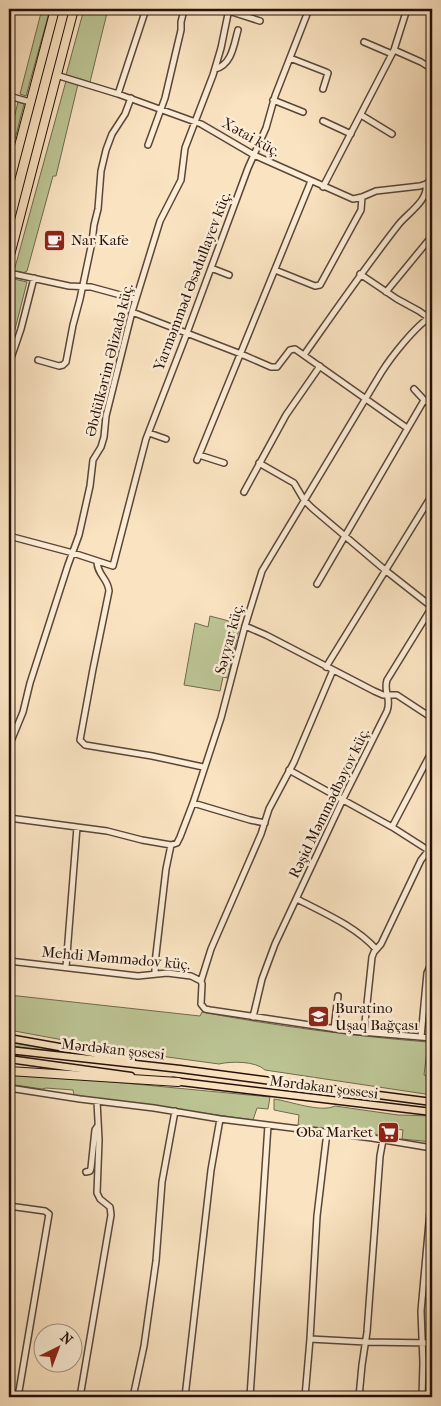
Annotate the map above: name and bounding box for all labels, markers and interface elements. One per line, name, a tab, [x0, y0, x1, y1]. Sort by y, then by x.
street label: Xətai küç.	[219, 114, 283, 160]
street label: Yarməmməd Əsədullayev küç.	[149, 189, 235, 374]
cafe icon: Nar Kafe	[43, 228, 67, 252]
place label: Nar Kafe	[71, 231, 129, 249]
street label: Əbdülkərim Əlizadə küç.	[81, 282, 137, 438]
street label: Səyyar küç.	[211, 602, 247, 676]
street label: Rəşid Məmmədbəyov küç.	[285, 725, 373, 881]
street label: Mehdi Məmmədov küç.	[41, 943, 191, 973]
place label: Buratino Uşaq Bağçası	[335, 999, 419, 1034]
school or university icon: Buratino Uşaq Bağçası	[307, 1005, 331, 1029]
street label: Mərdəkan şosesi	[60, 1035, 166, 1063]
street label: Mərdəkan şossesi	[269, 1071, 380, 1103]
supermarket icon: Oba Market	[377, 1120, 401, 1144]
place label: Oba Market	[296, 1123, 374, 1141]
north arrow	[32, 1324, 82, 1374]
text: N	[57, 1329, 76, 1349]

